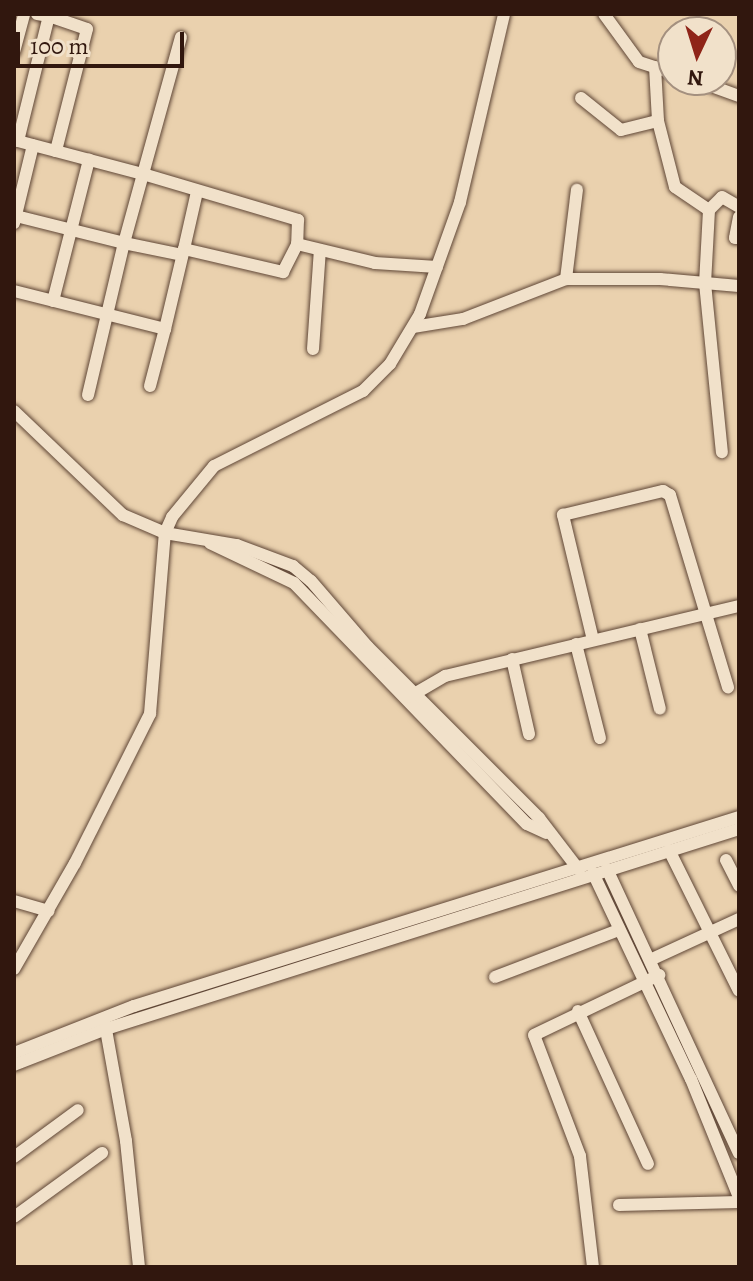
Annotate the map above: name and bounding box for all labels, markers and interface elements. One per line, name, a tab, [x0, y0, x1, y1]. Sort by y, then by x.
scale bar	[20, 16, 188, 66]
north arrow	[657, 16, 737, 96]
text: 100 m	[30, 30, 89, 62]
text: N	[686, 62, 705, 93]

